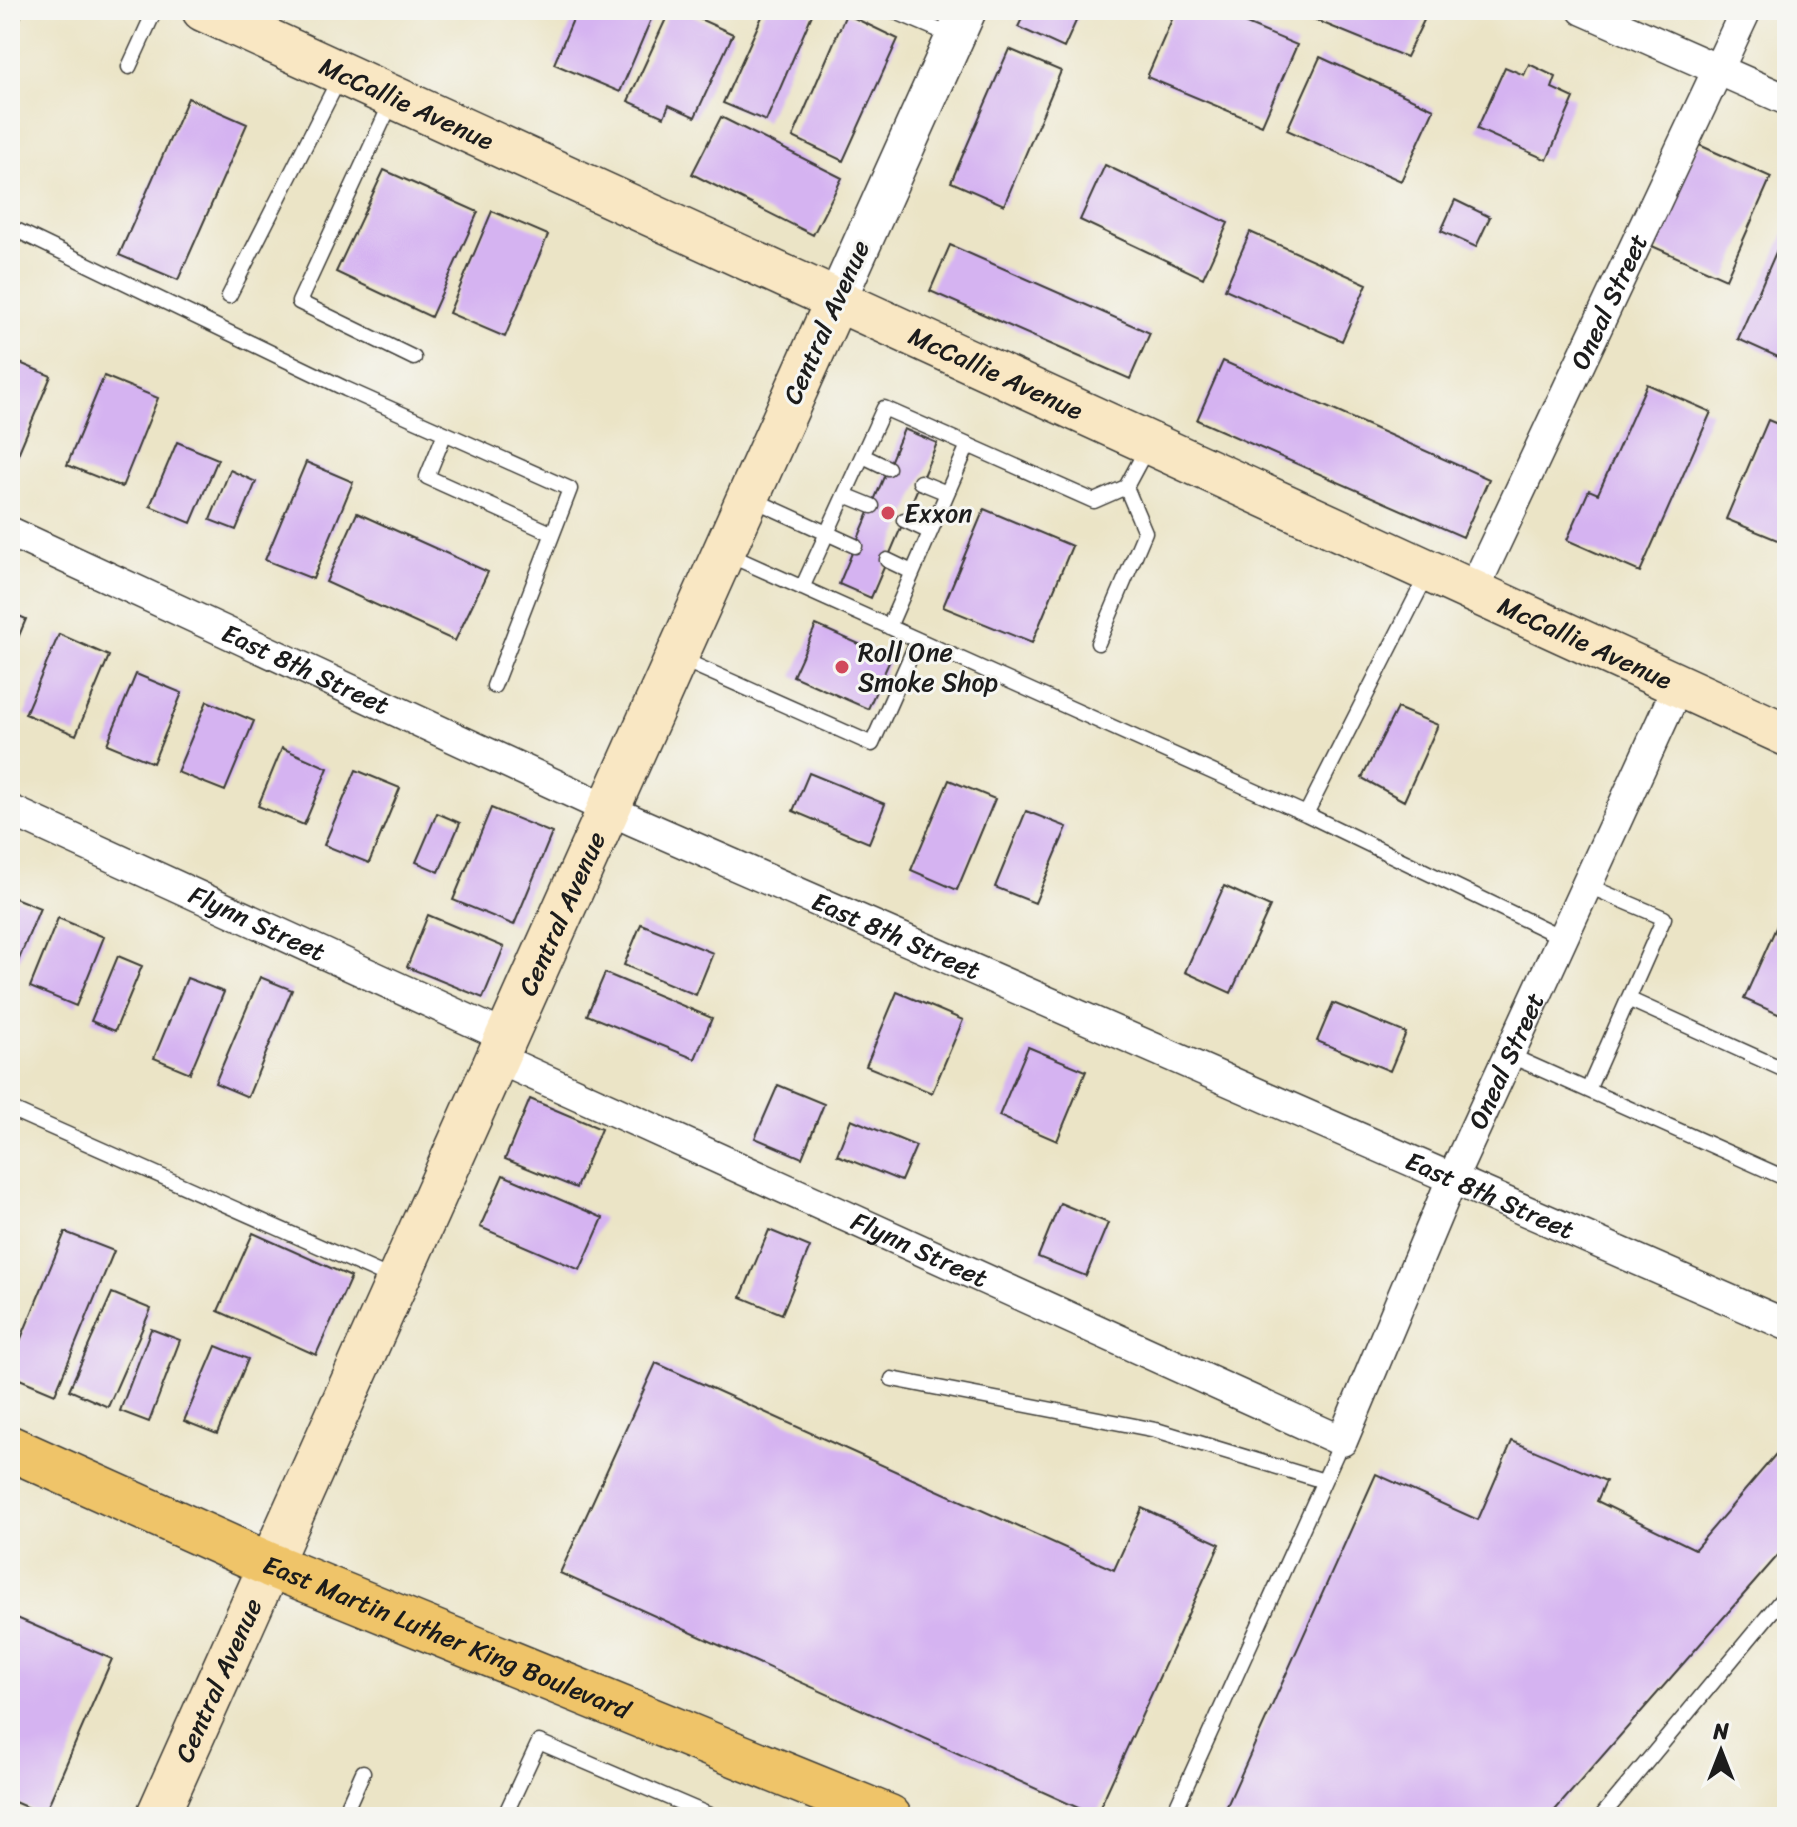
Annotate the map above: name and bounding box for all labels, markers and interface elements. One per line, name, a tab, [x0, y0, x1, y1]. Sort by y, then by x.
street label: McCallie Avenue	[312, 43, 502, 163]
street label: Oneal Street	[1557, 226, 1661, 378]
street label: Central Avenue	[769, 232, 883, 412]
street label: McCallie Avenue	[901, 313, 1091, 433]
place label: Exxon	[904, 490, 972, 536]
marker: Exxon	[879, 504, 897, 522]
street label: McCallie Avenue	[1490, 583, 1681, 703]
street label: East 8th Street	[214, 610, 397, 728]
place label: Roll One Smoke Shop	[858, 629, 998, 705]
marker: Roll One Smoke Shop	[833, 658, 851, 676]
street label: Central Avenue	[505, 824, 619, 1003]
street label: Flynn Street	[181, 872, 334, 975]
street label: East 8th Street	[804, 878, 988, 993]
street label: Oneal Street	[1455, 985, 1558, 1137]
street label: East 8th Street	[1398, 1138, 1582, 1252]
street label: Flynn Street	[843, 1198, 996, 1301]
street label: East Martin Luther King Boulevard	[256, 1542, 640, 1733]
street label: Central Avenue	[161, 1590, 275, 1770]
north arrow	[1681, 1711, 1761, 1791]
text: N	[1712, 1712, 1729, 1751]

